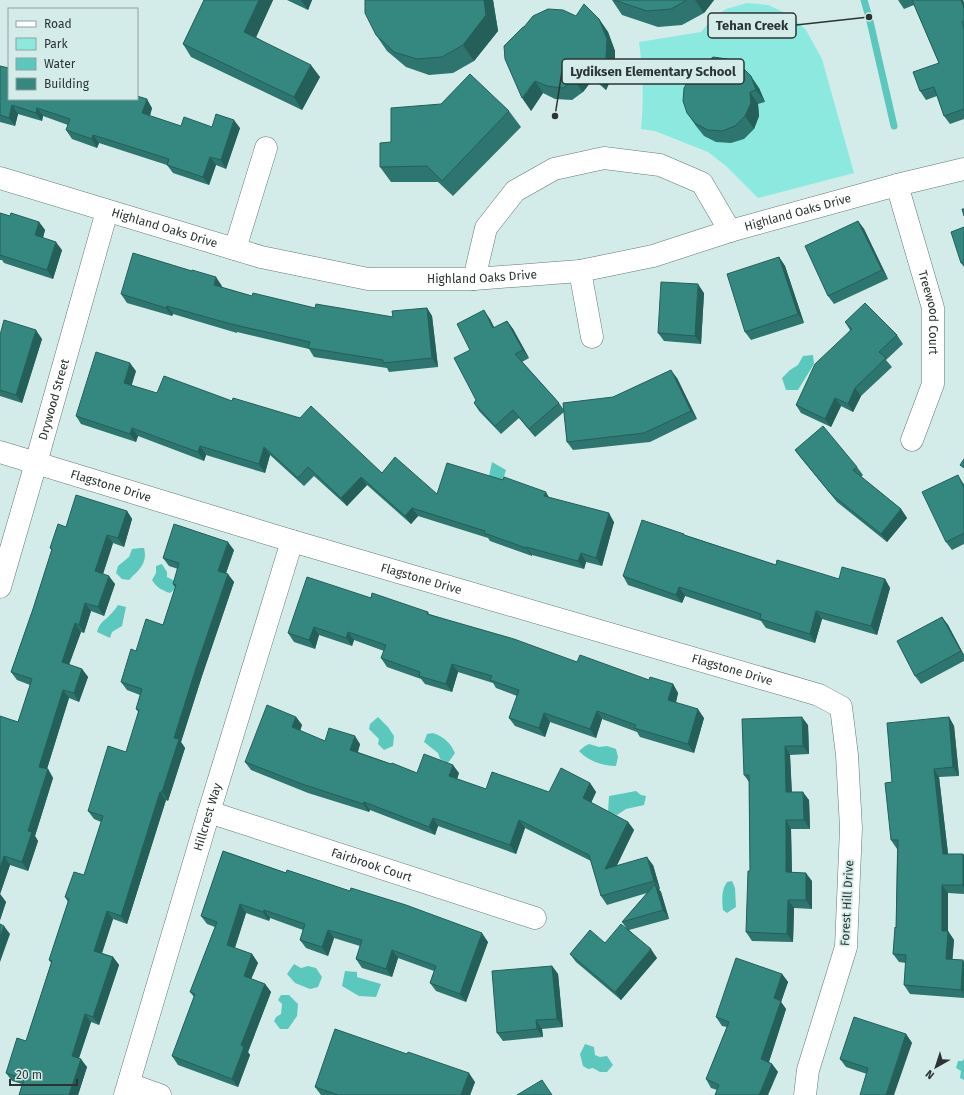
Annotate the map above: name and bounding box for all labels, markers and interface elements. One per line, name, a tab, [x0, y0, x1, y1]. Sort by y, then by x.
legend	[8, 8, 138, 100]
callout: Tehan Creek	[708, 13, 796, 38]
text: Road	[44, 17, 72, 31]
text: Tehan Creek	[716, 18, 789, 33]
text: Park	[44, 37, 68, 51]
text: Water	[44, 57, 76, 71]
callout: Lydiksen Elementary School	[562, 59, 744, 84]
text: Lydiksen Elementary School	[570, 64, 736, 79]
text: Building	[44, 77, 90, 91]
street label: Highland Oaks Drive	[743, 191, 853, 234]
street label: Highland Oaks Drive	[110, 205, 219, 250]
street label: Highland Oaks Drive	[427, 267, 537, 286]
street label: Treewood Court	[915, 269, 940, 355]
street label: Drywood Street	[36, 357, 72, 442]
street label: Flagstone Drive	[69, 467, 153, 505]
street label: Flagstone Drive	[379, 560, 463, 597]
street label: Flagstone Drive	[690, 651, 774, 688]
street label: Hillcrest Way	[191, 781, 224, 853]
street label: Fairbrook Court	[330, 845, 414, 885]
street label: Forest Hill Drive	[838, 860, 856, 946]
north arrow	[916, 1047, 956, 1087]
scale bar	[10, 1061, 77, 1087]
text: N	[923, 1067, 937, 1082]
text: 20 m	[16, 1068, 42, 1082]

